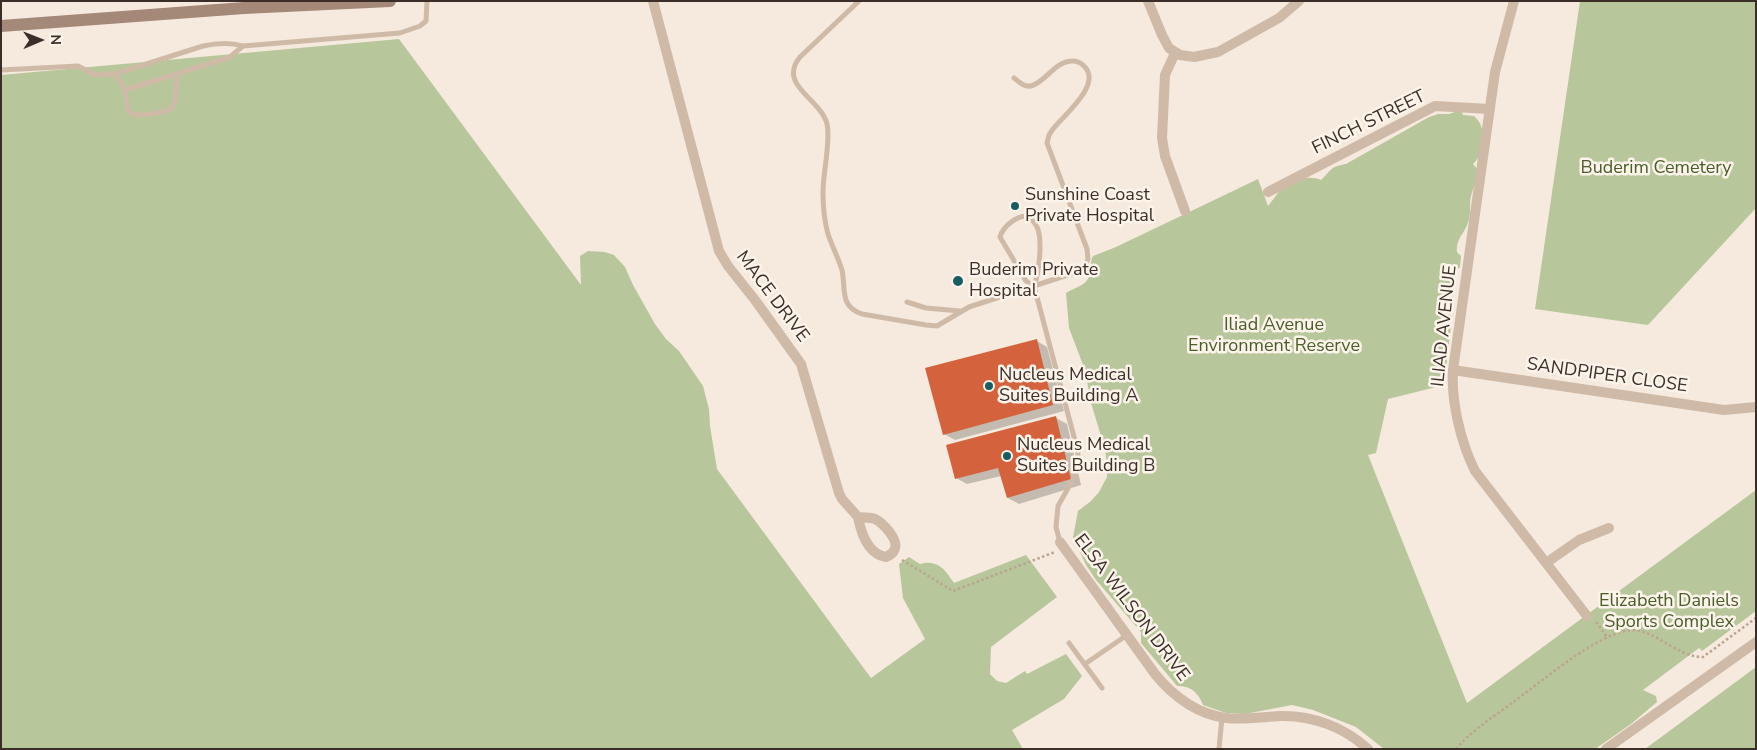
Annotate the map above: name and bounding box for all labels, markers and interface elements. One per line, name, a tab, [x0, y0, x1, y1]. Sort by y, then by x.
north arrow	[15, 15, 65, 65]
text: N	[46, 34, 65, 45]
street label: FINCH STREET	[1309, 86, 1429, 160]
park label: Buderim Cemetery	[1580, 158, 1732, 180]
place label: Sunshine Coast Private Hospital	[1025, 185, 1154, 228]
marker: Sunshine Coast Private Hospital	[1009, 200, 1021, 212]
street label: MACE DRIVE	[731, 247, 813, 347]
place label: Buderim Private Hospital	[969, 260, 1098, 302]
street label: ILIAD AVENUE	[1428, 264, 1462, 388]
marker: Buderim Private Hospital	[951, 274, 965, 288]
park label: Iliad Avenue Environment Reserve	[1188, 315, 1360, 358]
street label: SANDPIPER CLOSE	[1525, 354, 1689, 398]
place label: Nucleus Medical Suites Building A	[999, 365, 1138, 408]
marker: Nucleus Medical Suites Building A	[983, 380, 995, 392]
place label: Nucleus Medical Suites Building B	[1017, 435, 1155, 478]
marker: Nucleus Medical Suites Building B	[1001, 450, 1013, 462]
street label: ELSA WILSON DRIVE	[1069, 530, 1193, 686]
park label: Elizabeth Daniels Sports Complex	[1599, 591, 1739, 634]

